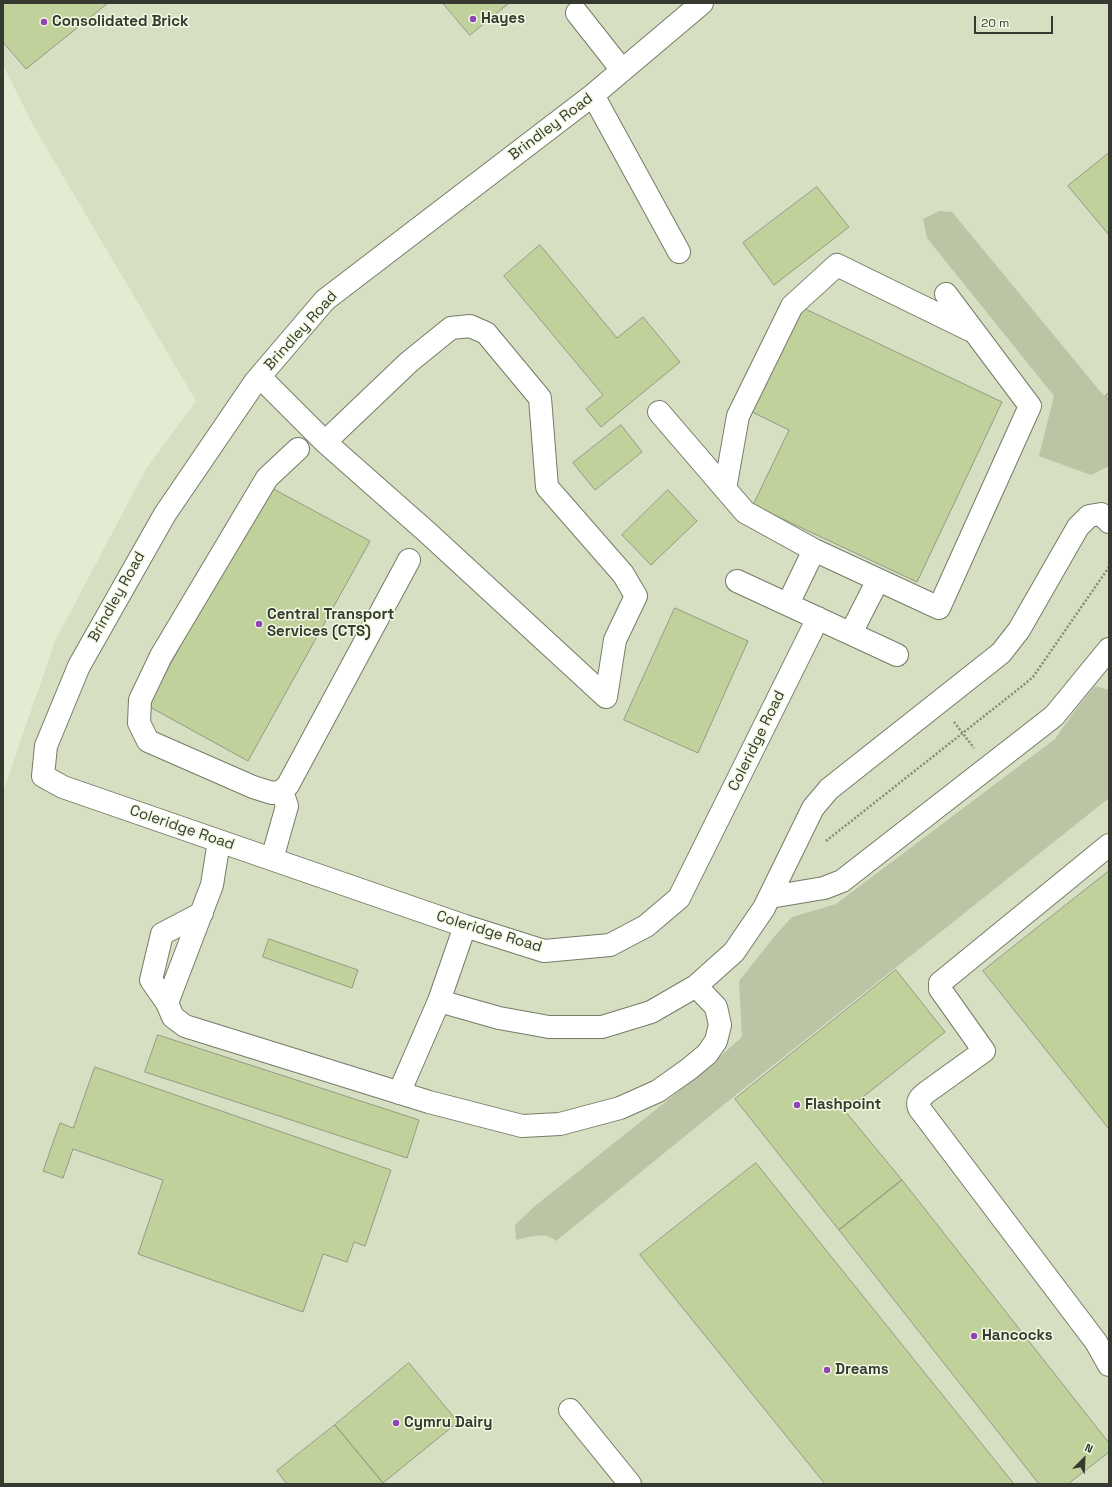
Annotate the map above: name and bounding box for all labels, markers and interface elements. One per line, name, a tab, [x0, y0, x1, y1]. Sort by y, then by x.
scale bar	[976, 8, 1055, 34]
place label: Hayes	[481, 10, 525, 28]
place label: Consolidated Brick	[52, 13, 189, 31]
marker: Hayes	[468, 14, 478, 24]
text: 20 m	[981, 15, 1009, 31]
marker: Consolidated Brick	[39, 17, 49, 27]
street label: Brindley Road	[505, 90, 597, 164]
street label: Brindley Road	[261, 288, 341, 374]
street label: Brindley Road	[85, 549, 149, 645]
place label: Central Transport Services (CTS)	[267, 606, 394, 641]
marker: Central Transport Services (CTS)	[254, 619, 264, 629]
street label: Coleridge Road	[725, 688, 789, 794]
street label: Coleridge Road	[127, 802, 237, 854]
street label: Coleridge Road	[434, 907, 544, 957]
place label: Flashpoint	[805, 1096, 881, 1114]
marker: Flashpoint	[792, 1100, 802, 1110]
place label: Hancocks	[982, 1327, 1053, 1345]
marker: Hancocks	[969, 1331, 979, 1341]
place label: Dreams	[835, 1361, 889, 1379]
marker: Dreams	[822, 1365, 832, 1375]
place label: Cymru Dairy	[404, 1414, 493, 1432]
marker: Cymru Dairy	[391, 1418, 401, 1428]
north arrow	[1064, 1439, 1104, 1479]
text: N	[1083, 1440, 1095, 1456]

